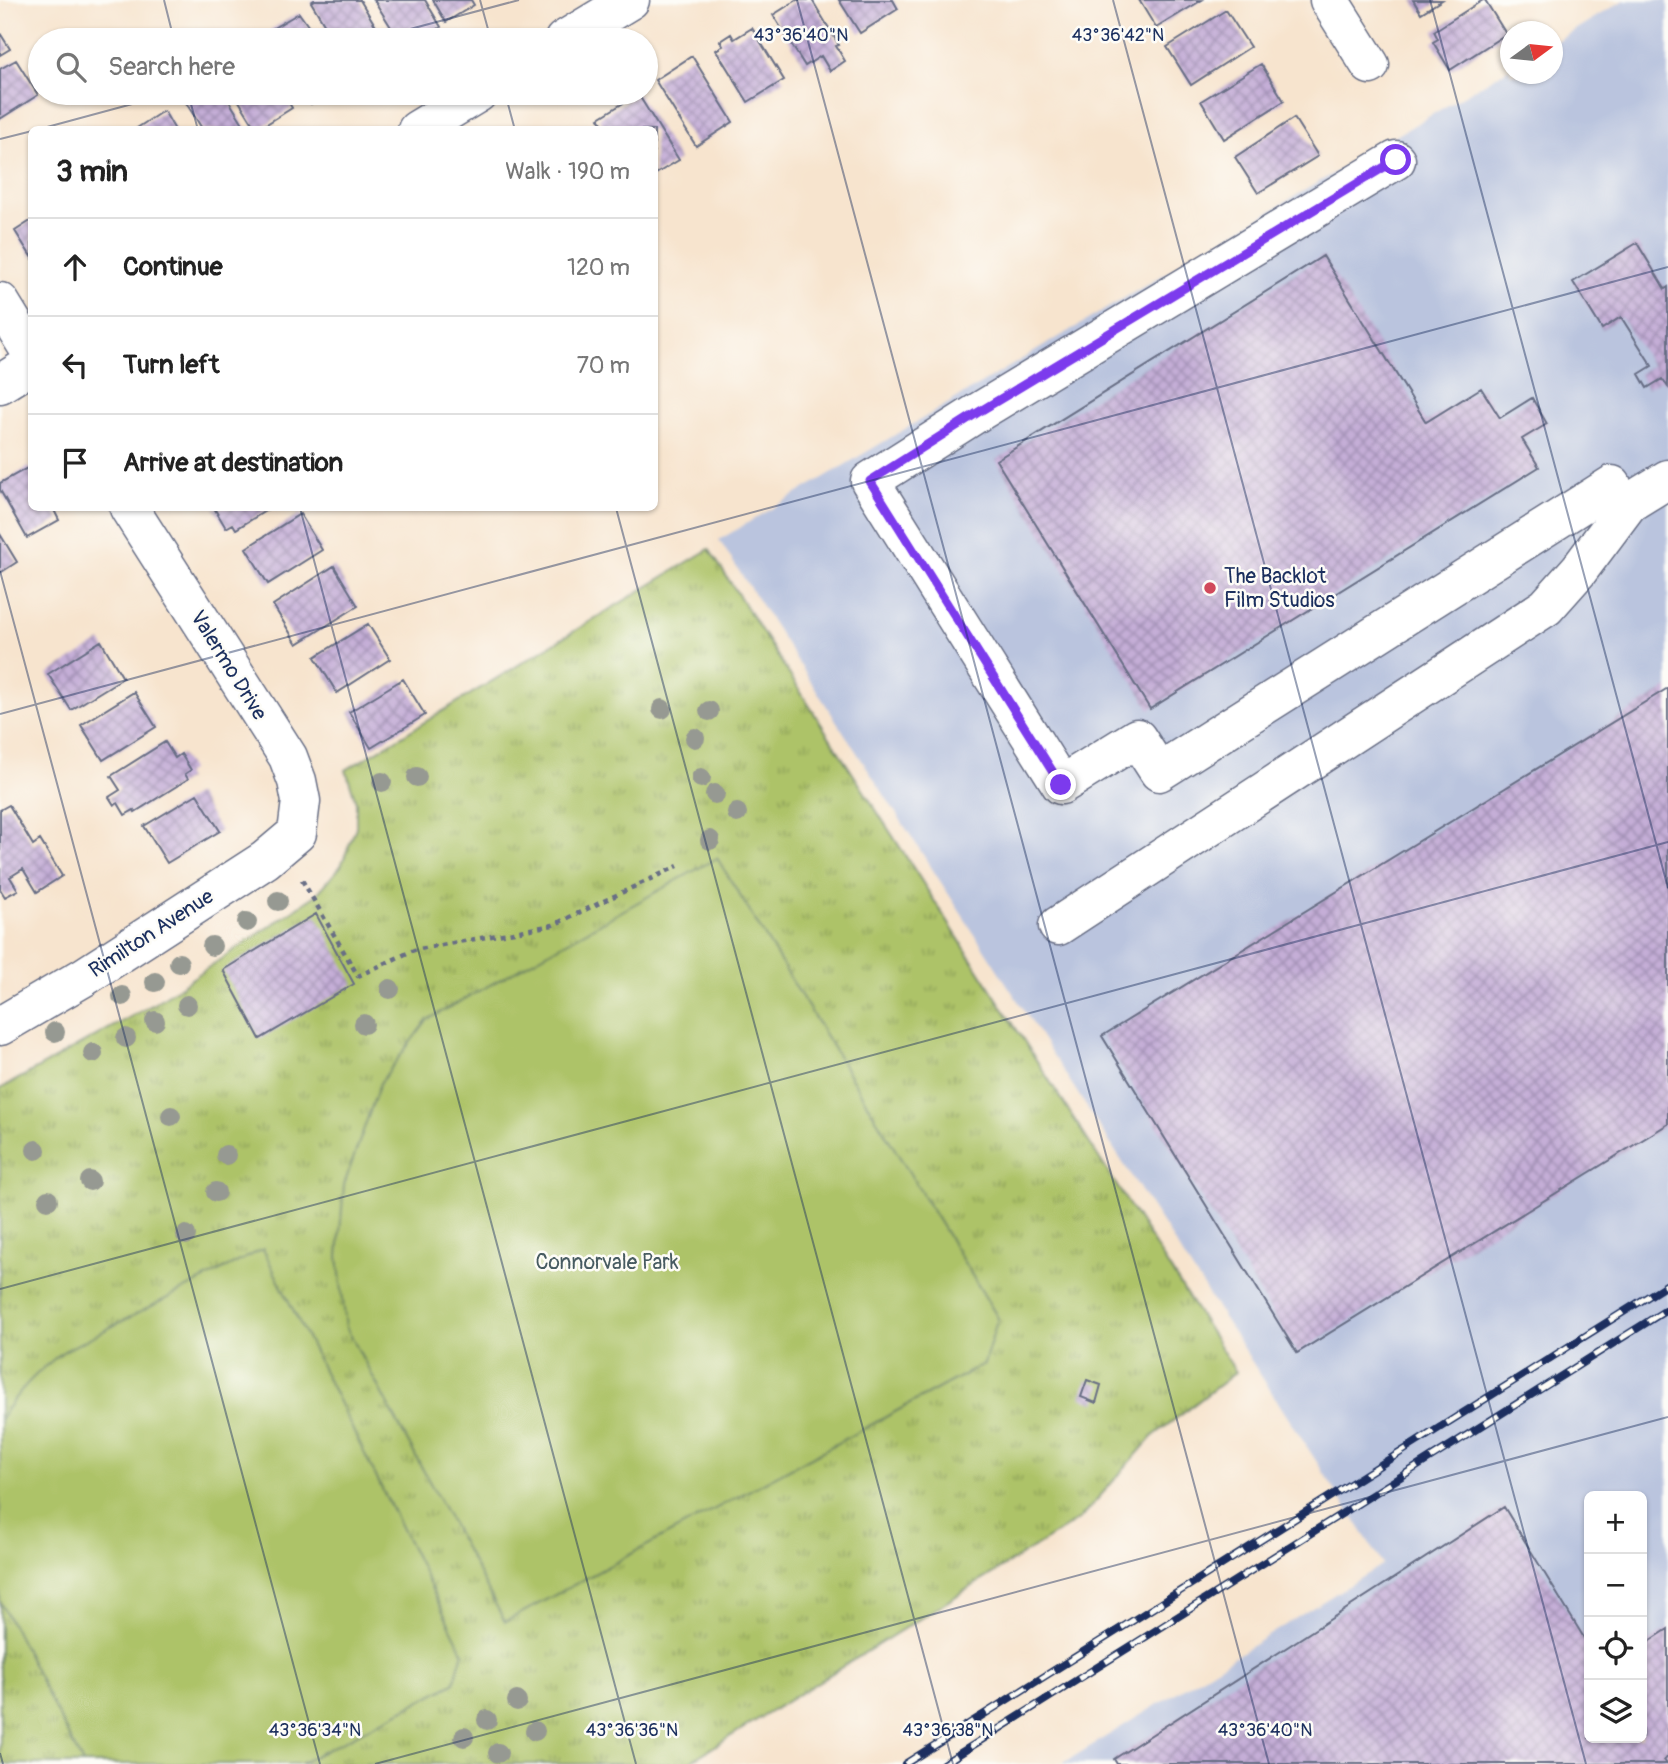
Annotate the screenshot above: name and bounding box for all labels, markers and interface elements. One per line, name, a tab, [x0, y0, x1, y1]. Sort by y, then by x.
north arrow	[1500, 21, 1563, 84]
text: 43°36'40"N	[754, 24, 848, 47]
text: 43°36'42"N	[1072, 24, 1164, 47]
search box	[28, 28, 658, 105]
icon: search	[52, 48, 90, 86]
text: Search here	[108, 51, 235, 83]
route start	[1380, 144, 1411, 175]
text: 3 min	[56, 153, 128, 190]
text: Walk · 190 m	[505, 157, 630, 186]
icon: ahead	[56, 248, 94, 286]
text: Continue	[123, 251, 223, 283]
text: 120 m	[567, 253, 630, 282]
icon: left	[56, 346, 94, 384]
text: Turn left	[123, 349, 219, 381]
text: 70 m	[577, 351, 630, 380]
icon: arrive	[56, 444, 94, 482]
text: Arrive at destination	[123, 447, 343, 479]
place label: The Backlot Film Studios	[1224, 563, 1335, 614]
marker: The Backlot Film Studios	[1202, 580, 1218, 596]
street label: Valermo Drive	[184, 605, 273, 726]
route end	[1045, 769, 1076, 800]
street label: Rimilton Avenue	[84, 883, 219, 984]
park label: Connorvale Park	[536, 1249, 679, 1276]
map controls	[1584, 1491, 1647, 1743]
button: +	[1584, 1491, 1647, 1554]
button: −	[1584, 1554, 1647, 1617]
button: locate	[1584, 1617, 1647, 1680]
button: layers	[1584, 1680, 1647, 1743]
text: 43°36'34"N	[269, 1719, 361, 1742]
text: 43°36'36"N	[586, 1719, 678, 1742]
text: 43°36'38"N	[902, 1719, 994, 1742]
text: 43°36'40"N	[1218, 1719, 1312, 1742]

